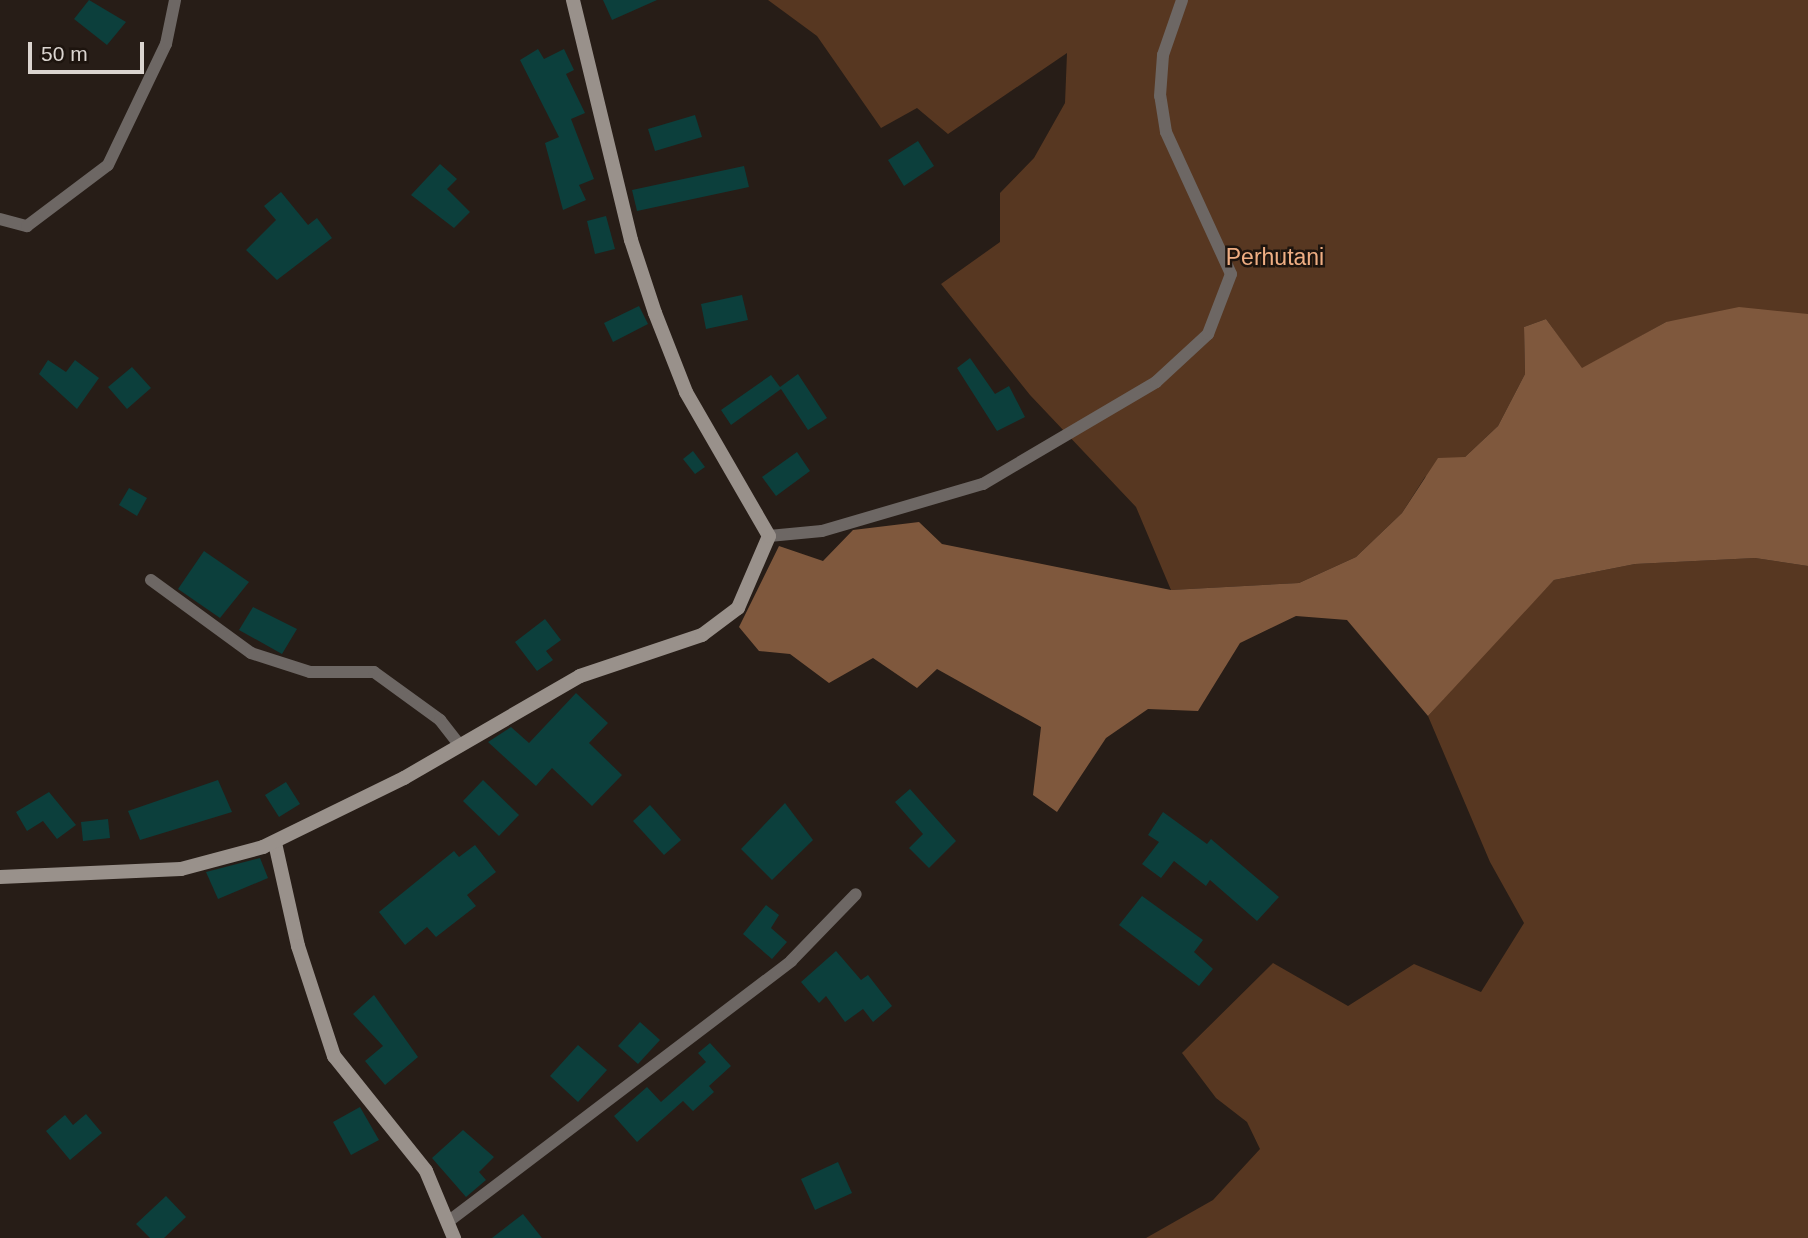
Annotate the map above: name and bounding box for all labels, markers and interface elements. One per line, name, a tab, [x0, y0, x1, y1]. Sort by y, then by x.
scale bar	[32, 28, 147, 72]
text: 50 m	[41, 42, 88, 65]
park label: Perhutani	[1226, 243, 1324, 271]

